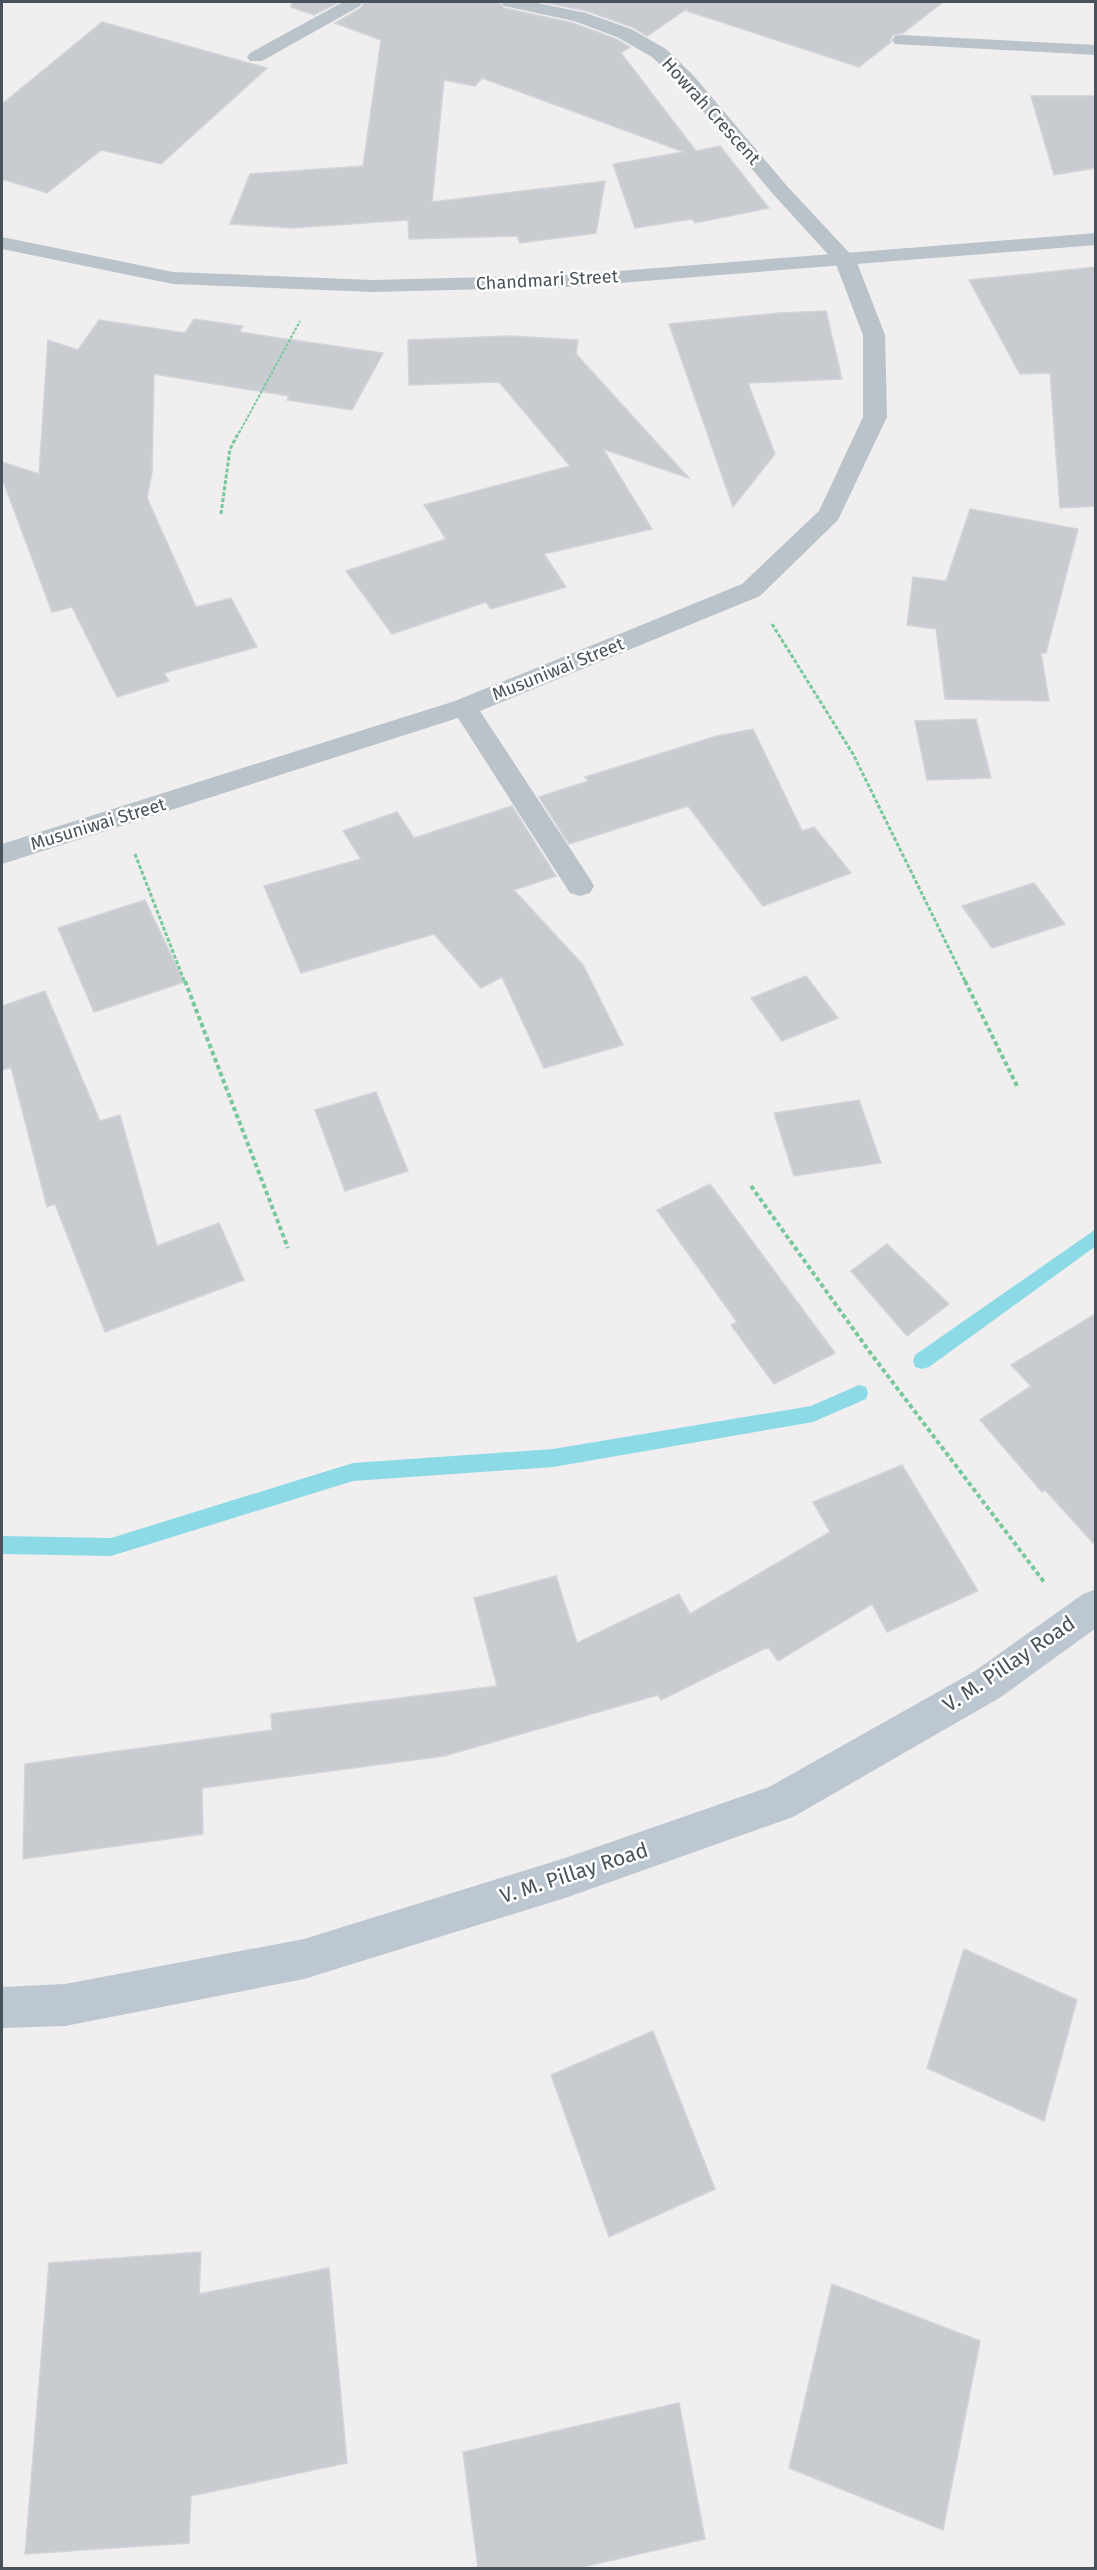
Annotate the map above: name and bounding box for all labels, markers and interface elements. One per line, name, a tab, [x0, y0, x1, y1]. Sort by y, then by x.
street label: Howrah Crescent	[657, 53, 765, 169]
street label: Chandmari Street	[475, 265, 619, 295]
street label: Musuniwai Street	[489, 632, 628, 705]
street label: Musuniwai Street	[28, 793, 169, 855]
street label: V. M. Pillay Road	[938, 1610, 1080, 1718]
street label: V. M. Pillay Road	[497, 1837, 651, 1909]

